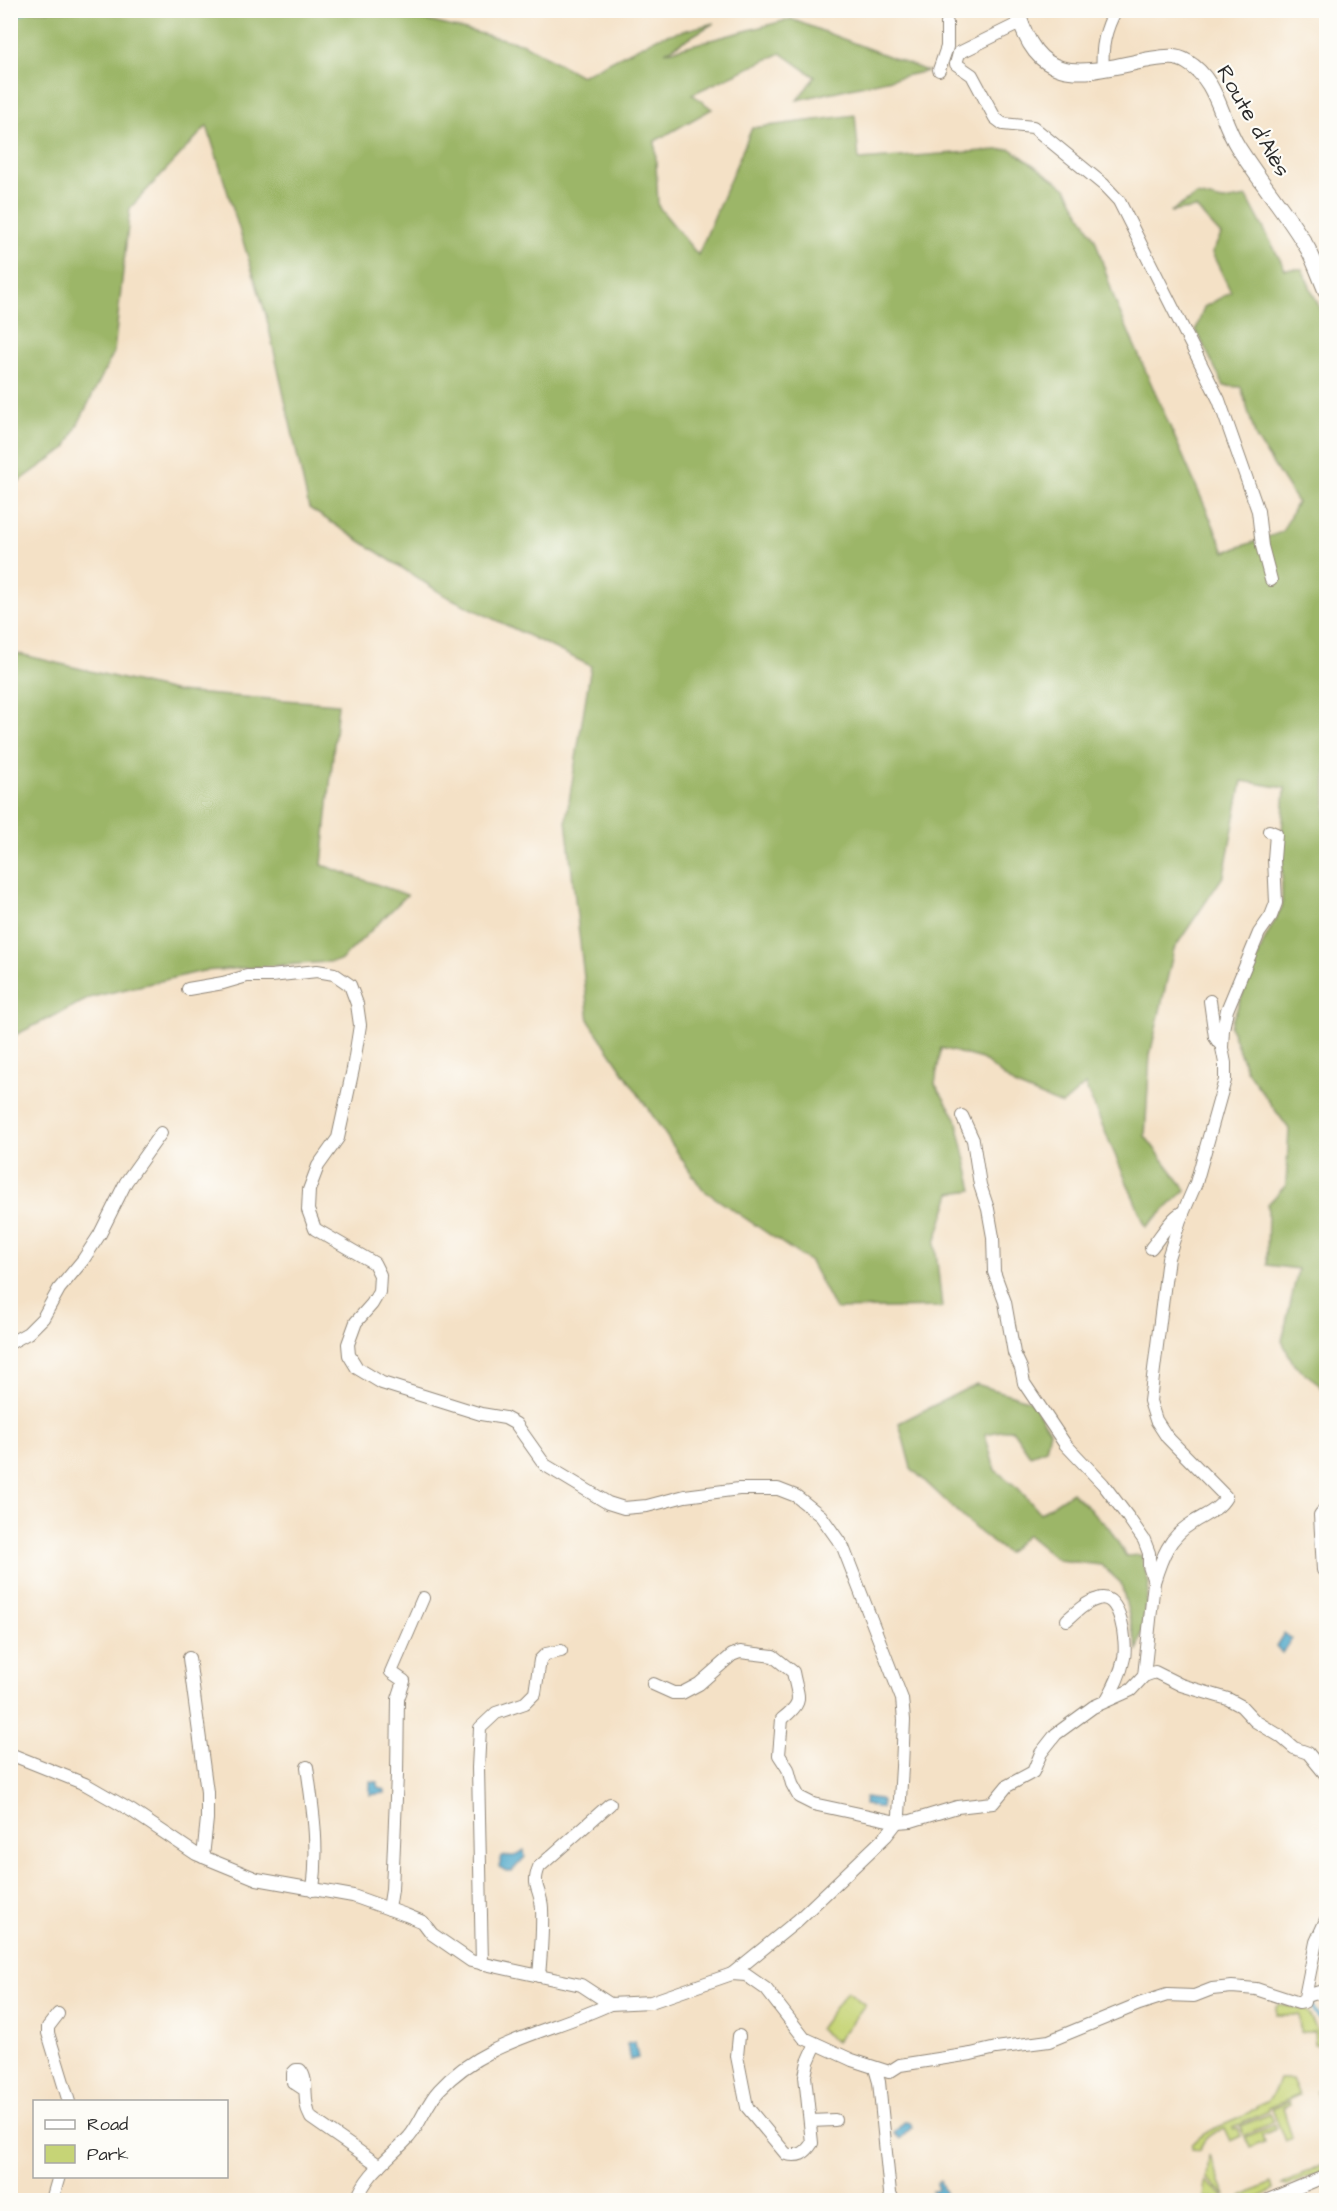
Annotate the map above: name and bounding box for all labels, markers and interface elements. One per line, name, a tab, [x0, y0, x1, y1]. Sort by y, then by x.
street label: Route d'Alès	[1209, 59, 1297, 183]
legend	[33, 2100, 228, 2178]
text: Road	[87, 2112, 128, 2137]
text: Park	[87, 2142, 129, 2167]

